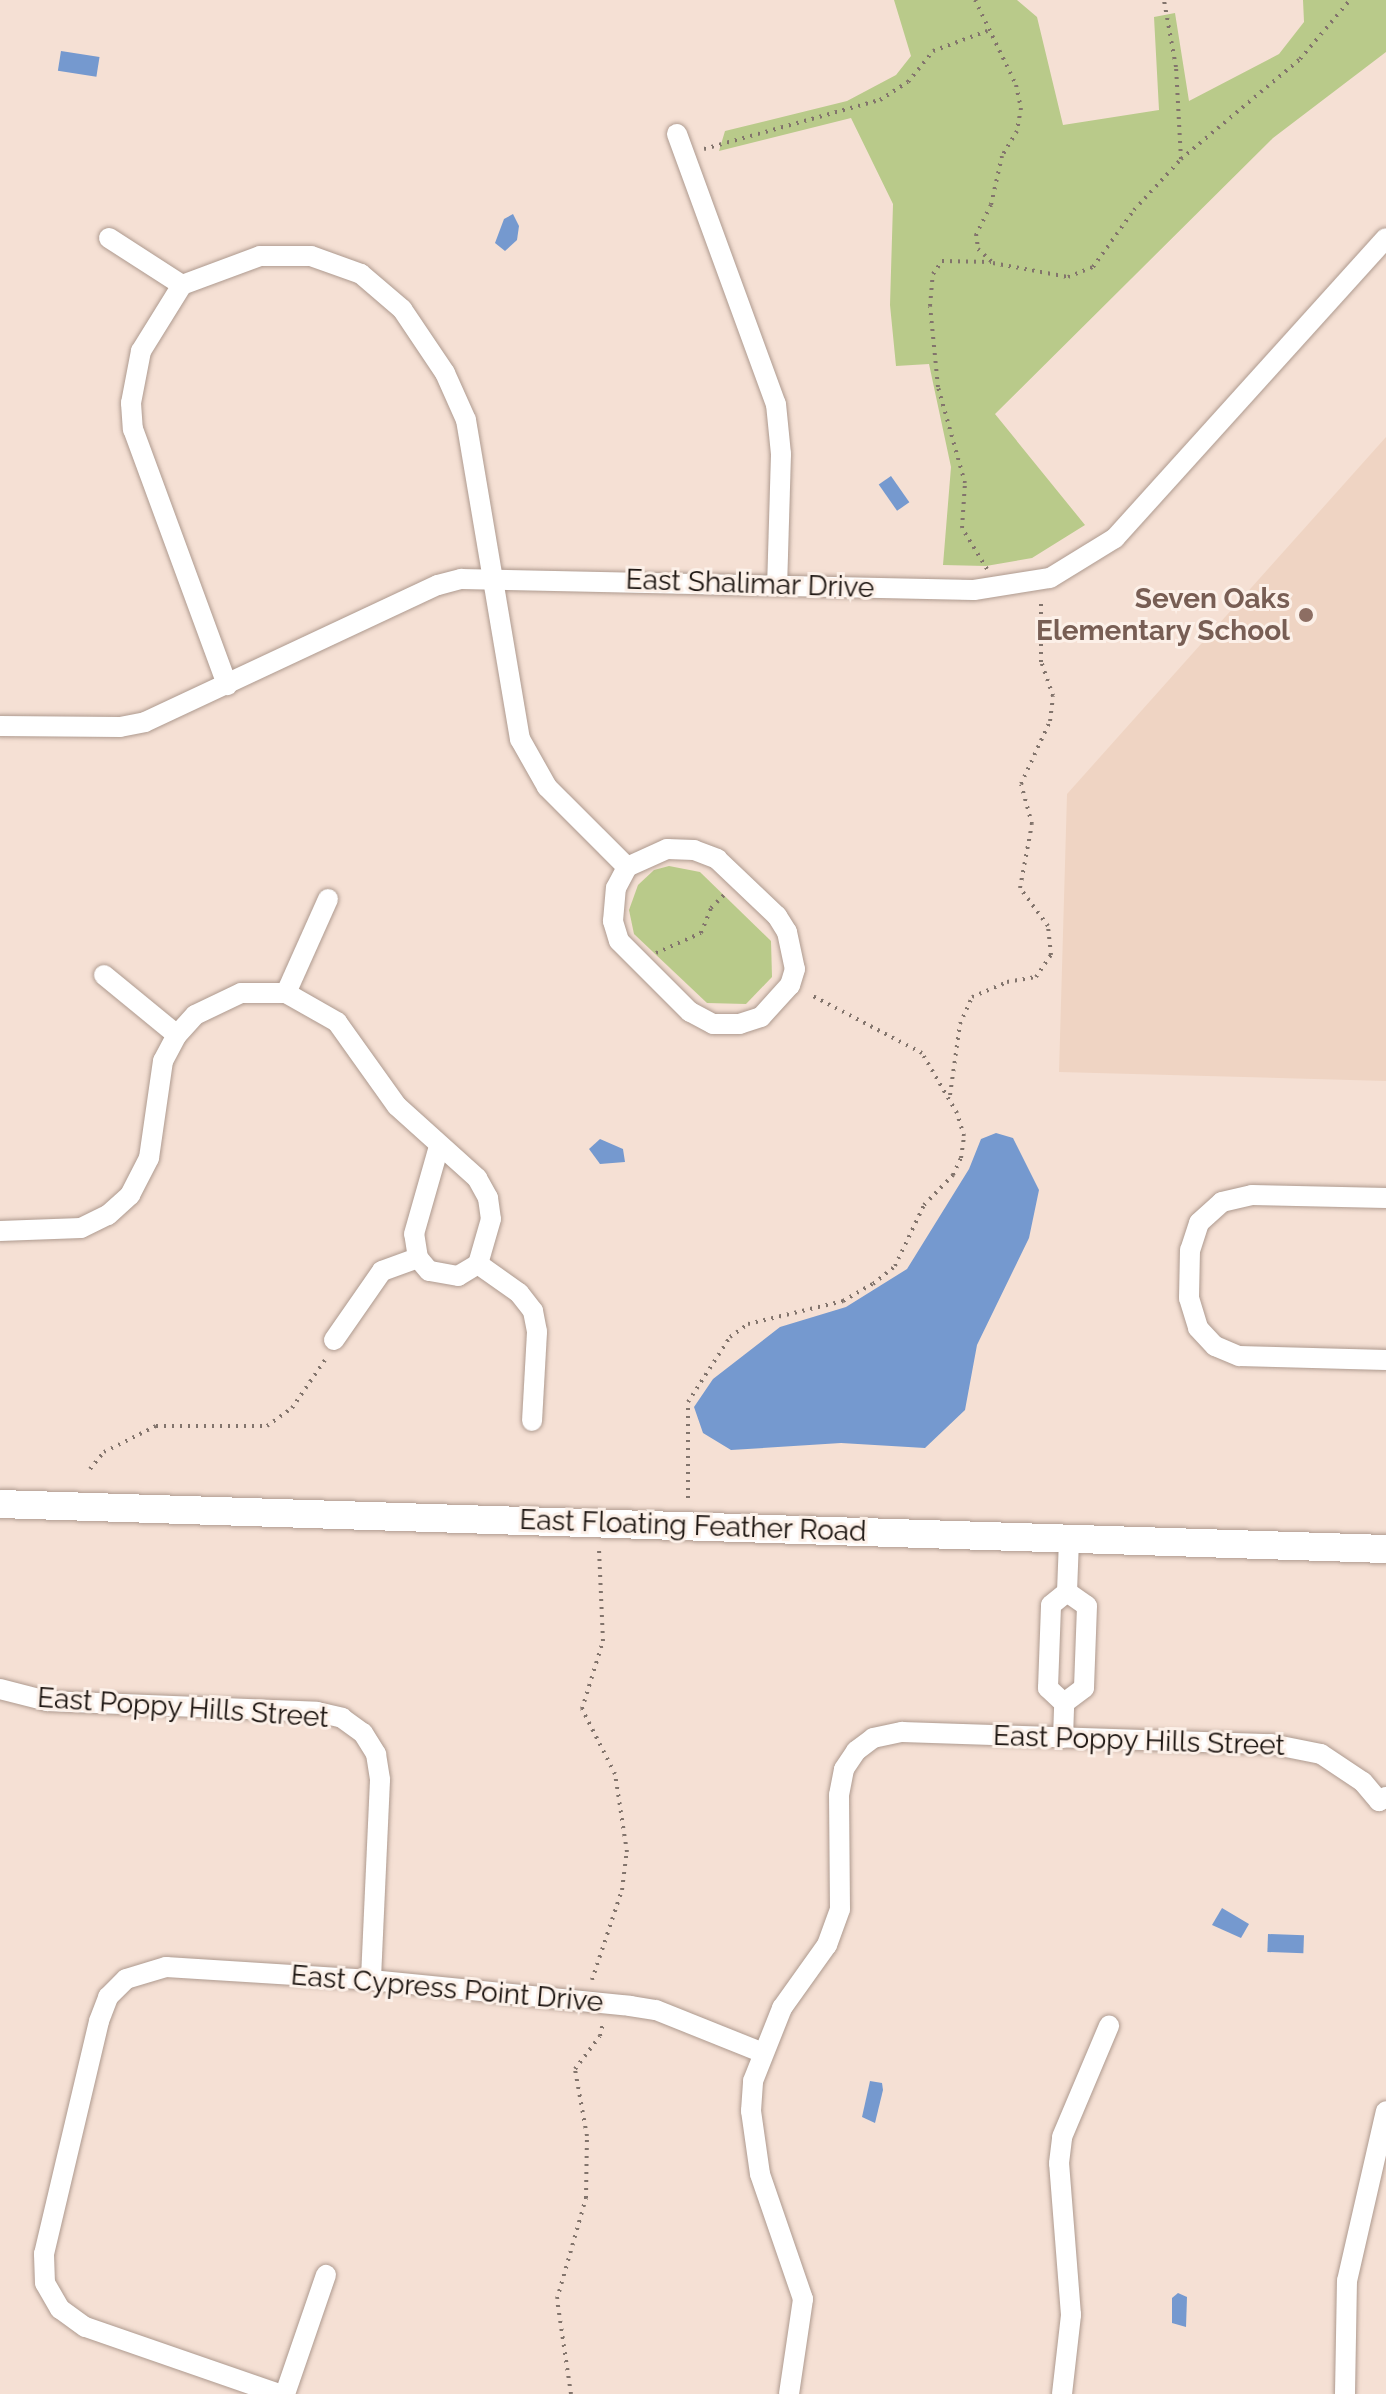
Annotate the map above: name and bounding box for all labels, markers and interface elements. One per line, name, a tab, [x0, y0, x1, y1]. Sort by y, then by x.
street label: East Shalimar Drive	[625, 563, 875, 605]
place label: Seven Oaks Elementary School	[1035, 582, 1290, 648]
marker: Seven Oaks Elementary School	[1297, 606, 1315, 624]
street label: East Floating Feather Road	[519, 1503, 867, 1549]
street label: East Poppy Hills Street	[36, 1681, 330, 1735]
street label: East Poppy Hills Street	[992, 1719, 1286, 1763]
street label: East Cypress Point Drive	[289, 1959, 605, 2019]

